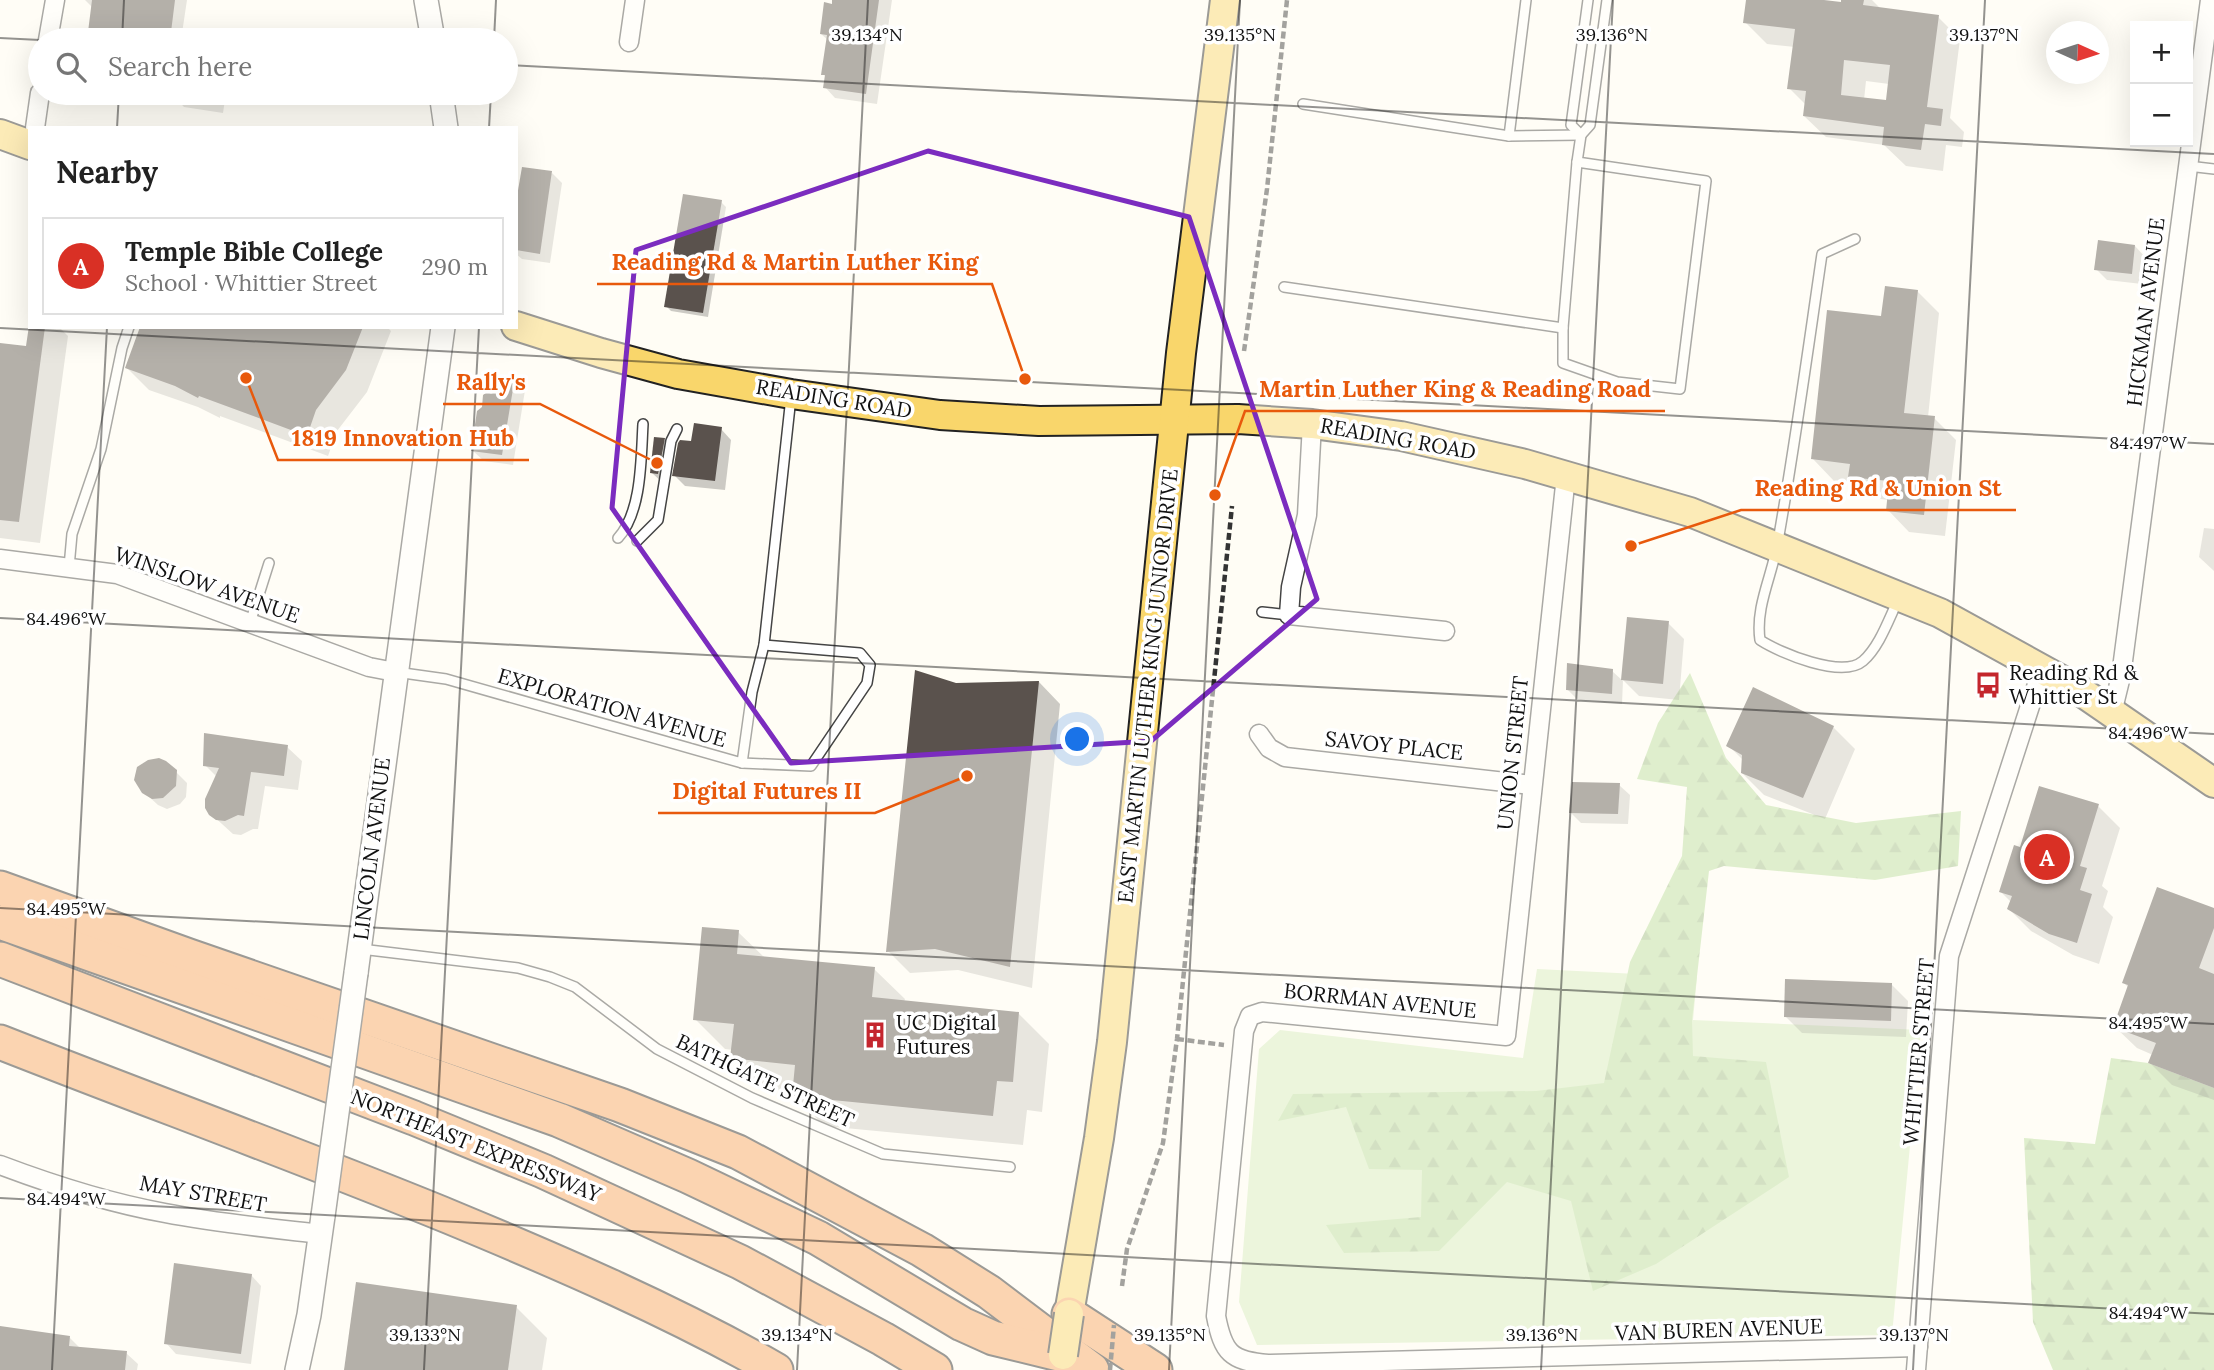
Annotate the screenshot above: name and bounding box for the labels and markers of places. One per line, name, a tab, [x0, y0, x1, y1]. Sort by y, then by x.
callout: Reading Rd & Martin Luther King	[597, 240, 992, 284]
callout: Rally's	[443, 360, 540, 404]
callout: Martin Luther King & Reading Road	[1245, 367, 1665, 411]
callout: 1819 Innovation Hub	[278, 416, 529, 460]
callout: Reading Rd & Union St	[1741, 466, 2016, 510]
place label: Reading Rd & Whittier St	[2009, 659, 2139, 710]
bus stop icon: Reading Rd & Whittier St	[1973, 670, 2003, 700]
callout: Digital Futures II	[658, 769, 875, 813]
pin: A	[2024, 831, 2070, 883]
place label: UC Digital Futures	[896, 1009, 996, 1060]
building icon: UC Digital Futures	[860, 1020, 890, 1050]

